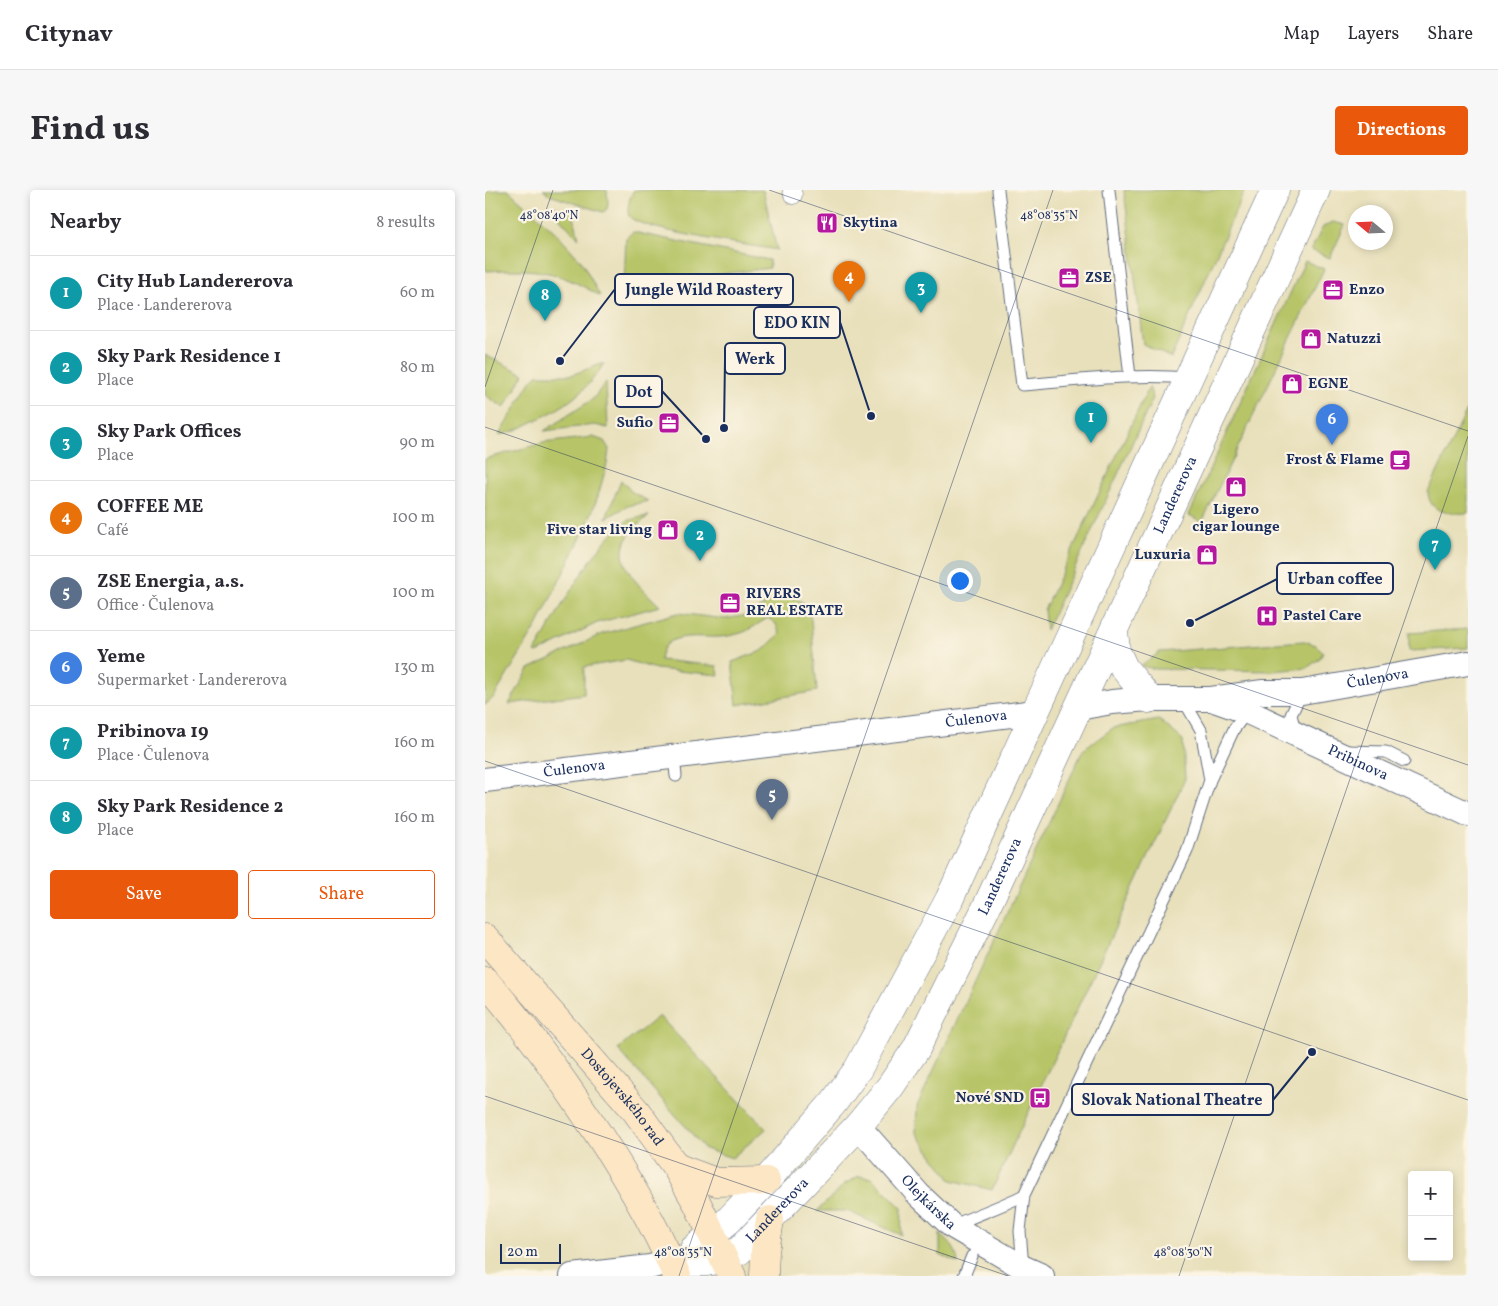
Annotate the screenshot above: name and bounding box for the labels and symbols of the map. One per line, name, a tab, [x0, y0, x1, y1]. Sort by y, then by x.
north arrow	[1348, 205, 1393, 250]
text: 48°08'40"N	[520, 208, 579, 224]
text: 48°08'35"N	[1020, 208, 1078, 224]
restaurant icon: Skytina	[815, 211, 839, 235]
place label: Skytina	[843, 213, 898, 234]
pin: 4	[833, 261, 865, 302]
office icon: ZSE	[1057, 266, 1081, 290]
place label: ZSE	[1085, 268, 1112, 289]
pin: 3	[905, 272, 937, 313]
callout: Jungle Wild Roastery	[615, 274, 793, 305]
office icon: Enzo	[1321, 278, 1345, 302]
pin: 8	[529, 280, 561, 321]
text: Jungle Wild Roastery	[624, 280, 783, 302]
place label: Enzo	[1349, 280, 1385, 301]
callout: EDO KIN	[754, 307, 840, 338]
text: EDO KIN	[764, 313, 830, 335]
shop icon: Natuzzi	[1299, 327, 1323, 351]
place label: Natuzzi	[1327, 329, 1381, 350]
callout: Werk	[725, 343, 785, 374]
text: Werk	[735, 349, 775, 371]
shop icon: EGNE	[1280, 372, 1304, 396]
place label: EGNE	[1308, 374, 1348, 395]
callout: Dot	[615, 376, 662, 407]
text: Dot	[626, 382, 652, 404]
pin: 1	[1075, 402, 1107, 443]
pin: 6	[1316, 404, 1348, 445]
office icon: Sufio	[657, 411, 681, 435]
place label: Sufio	[616, 413, 653, 434]
cafe icon: Frost & Flame	[1388, 448, 1412, 472]
place label: Frost & Flame	[1286, 450, 1384, 471]
street label: Landererova	[1149, 453, 1203, 537]
shop icon: Ligero cigar lounge	[1224, 475, 1248, 499]
place label: Ligero cigar lounge	[1192, 500, 1280, 538]
shop icon: Five star living	[656, 518, 680, 542]
place label: Five star living	[547, 520, 652, 541]
pin: 2	[684, 520, 716, 561]
pin: 7	[1419, 529, 1451, 570]
shop icon: Luxuria	[1195, 543, 1219, 567]
place label: Luxuria	[1135, 545, 1191, 566]
callout: Urban coffee	[1277, 563, 1393, 594]
your location	[947, 568, 973, 594]
text: Urban coffee	[1287, 569, 1383, 591]
place label: RIVERS REAL ESTATE	[746, 584, 843, 622]
office icon: RIVERS REAL ESTATE	[718, 591, 742, 615]
hospital icon: Pastel Care	[1255, 604, 1279, 628]
place label: Pastel Care	[1283, 606, 1362, 627]
street label: Čulenova	[1345, 663, 1410, 694]
street label: Čulenova	[944, 705, 1008, 733]
street label: Pribinova	[1324, 740, 1392, 786]
street label: Čulenova	[542, 755, 606, 783]
pin: 5	[756, 779, 788, 820]
street label: Landererova	[973, 834, 1027, 919]
street label: Dostojevského rad	[575, 1044, 668, 1150]
callout: Slovak National Theatre	[1072, 1084, 1273, 1115]
bus stop icon: Nové SND	[1028, 1086, 1052, 1110]
place label: Nové SND	[956, 1088, 1024, 1109]
text: Slovak National Theatre	[1082, 1090, 1262, 1112]
street label: Olejkárska	[896, 1170, 961, 1235]
street label: Landererova	[741, 1173, 814, 1248]
scale bar	[500, 1241, 561, 1264]
text: 48°08'35"N	[654, 1245, 712, 1261]
text: 48°08'30"N	[1154, 1245, 1213, 1261]

